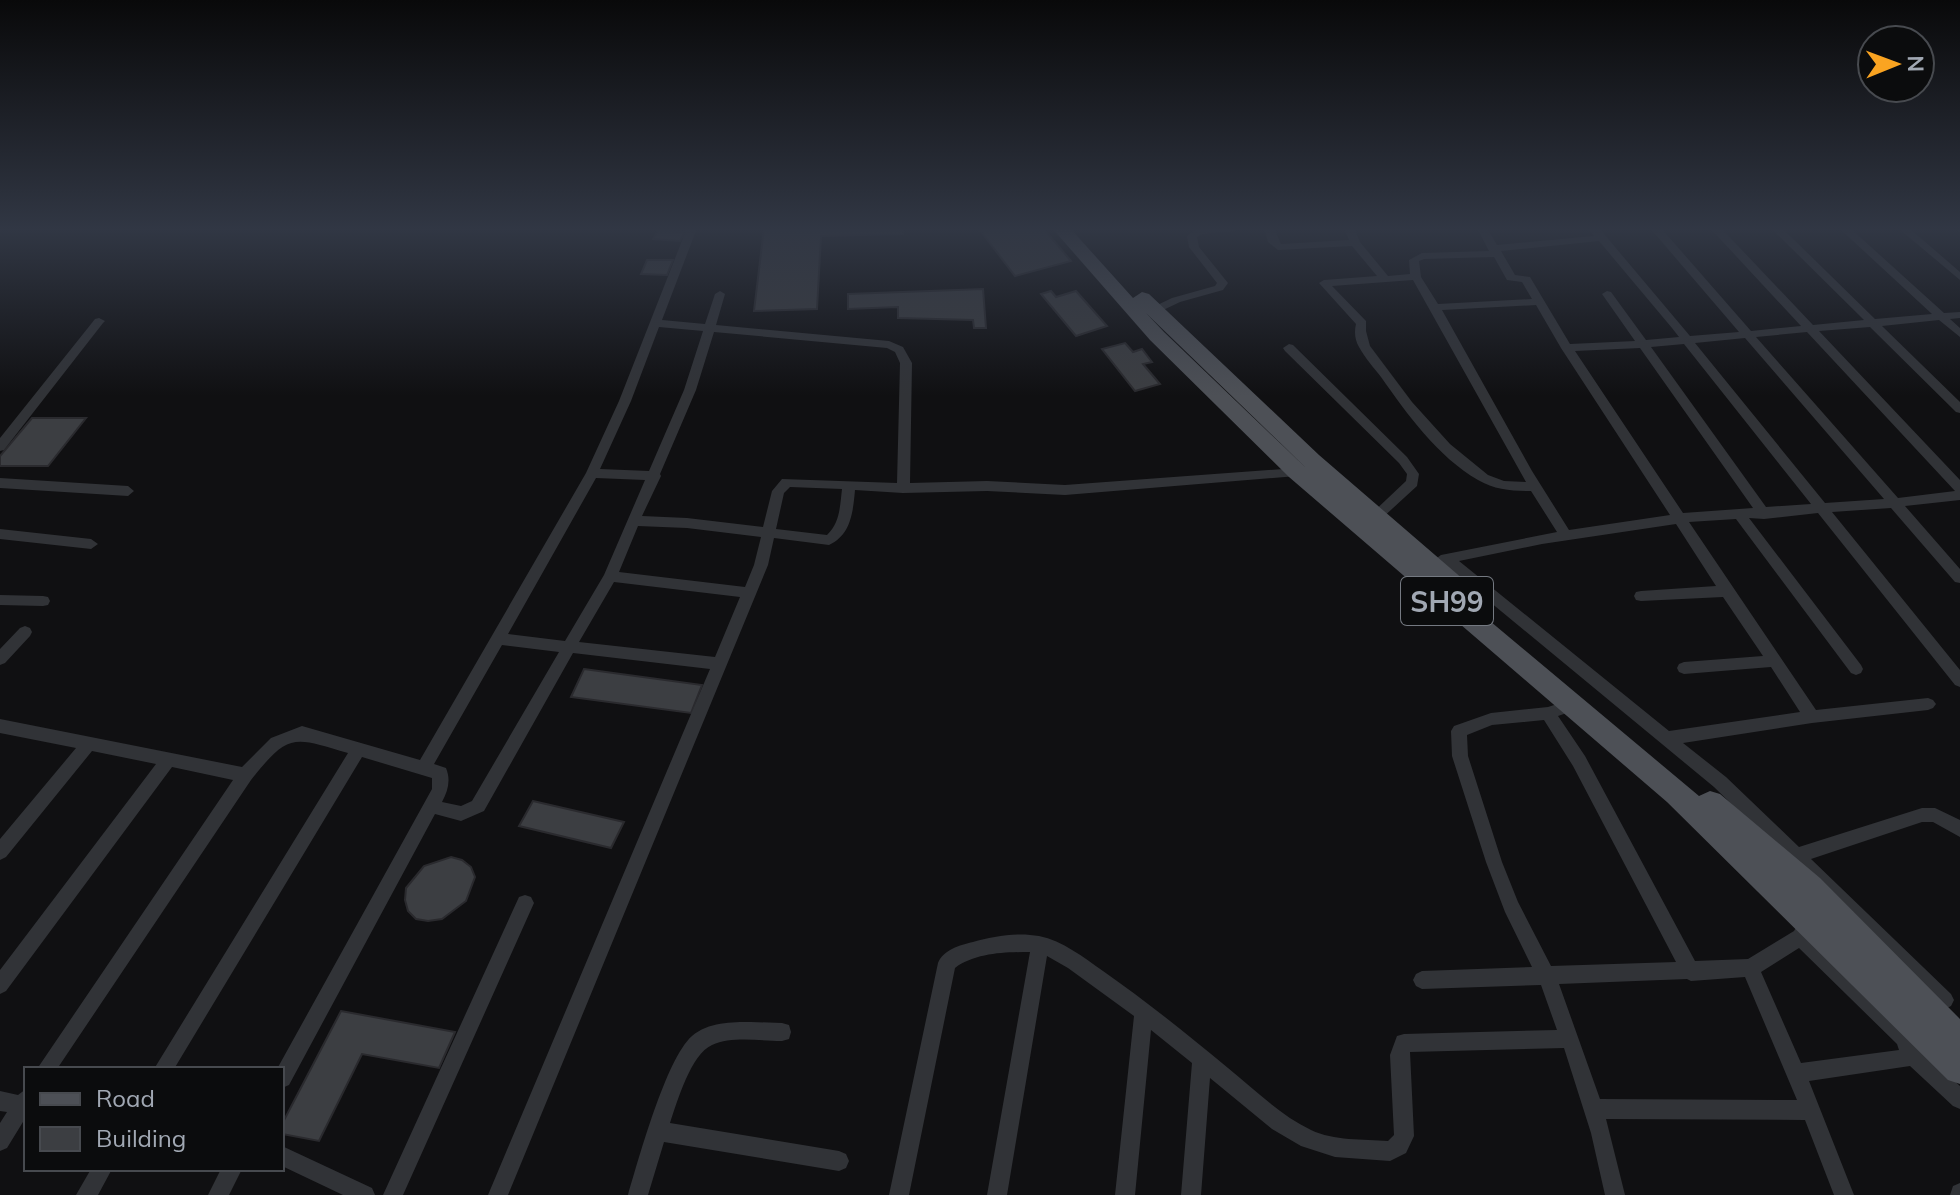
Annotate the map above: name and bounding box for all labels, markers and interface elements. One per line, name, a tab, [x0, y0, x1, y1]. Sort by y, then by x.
north arrow	[1856, 24, 1936, 104]
text: N	[1902, 55, 1930, 72]
road number: SH99	[1401, 577, 1493, 625]
legend	[24, 1067, 284, 1171]
text: Road	[96, 1083, 155, 1113]
text: Building	[96, 1123, 186, 1153]

